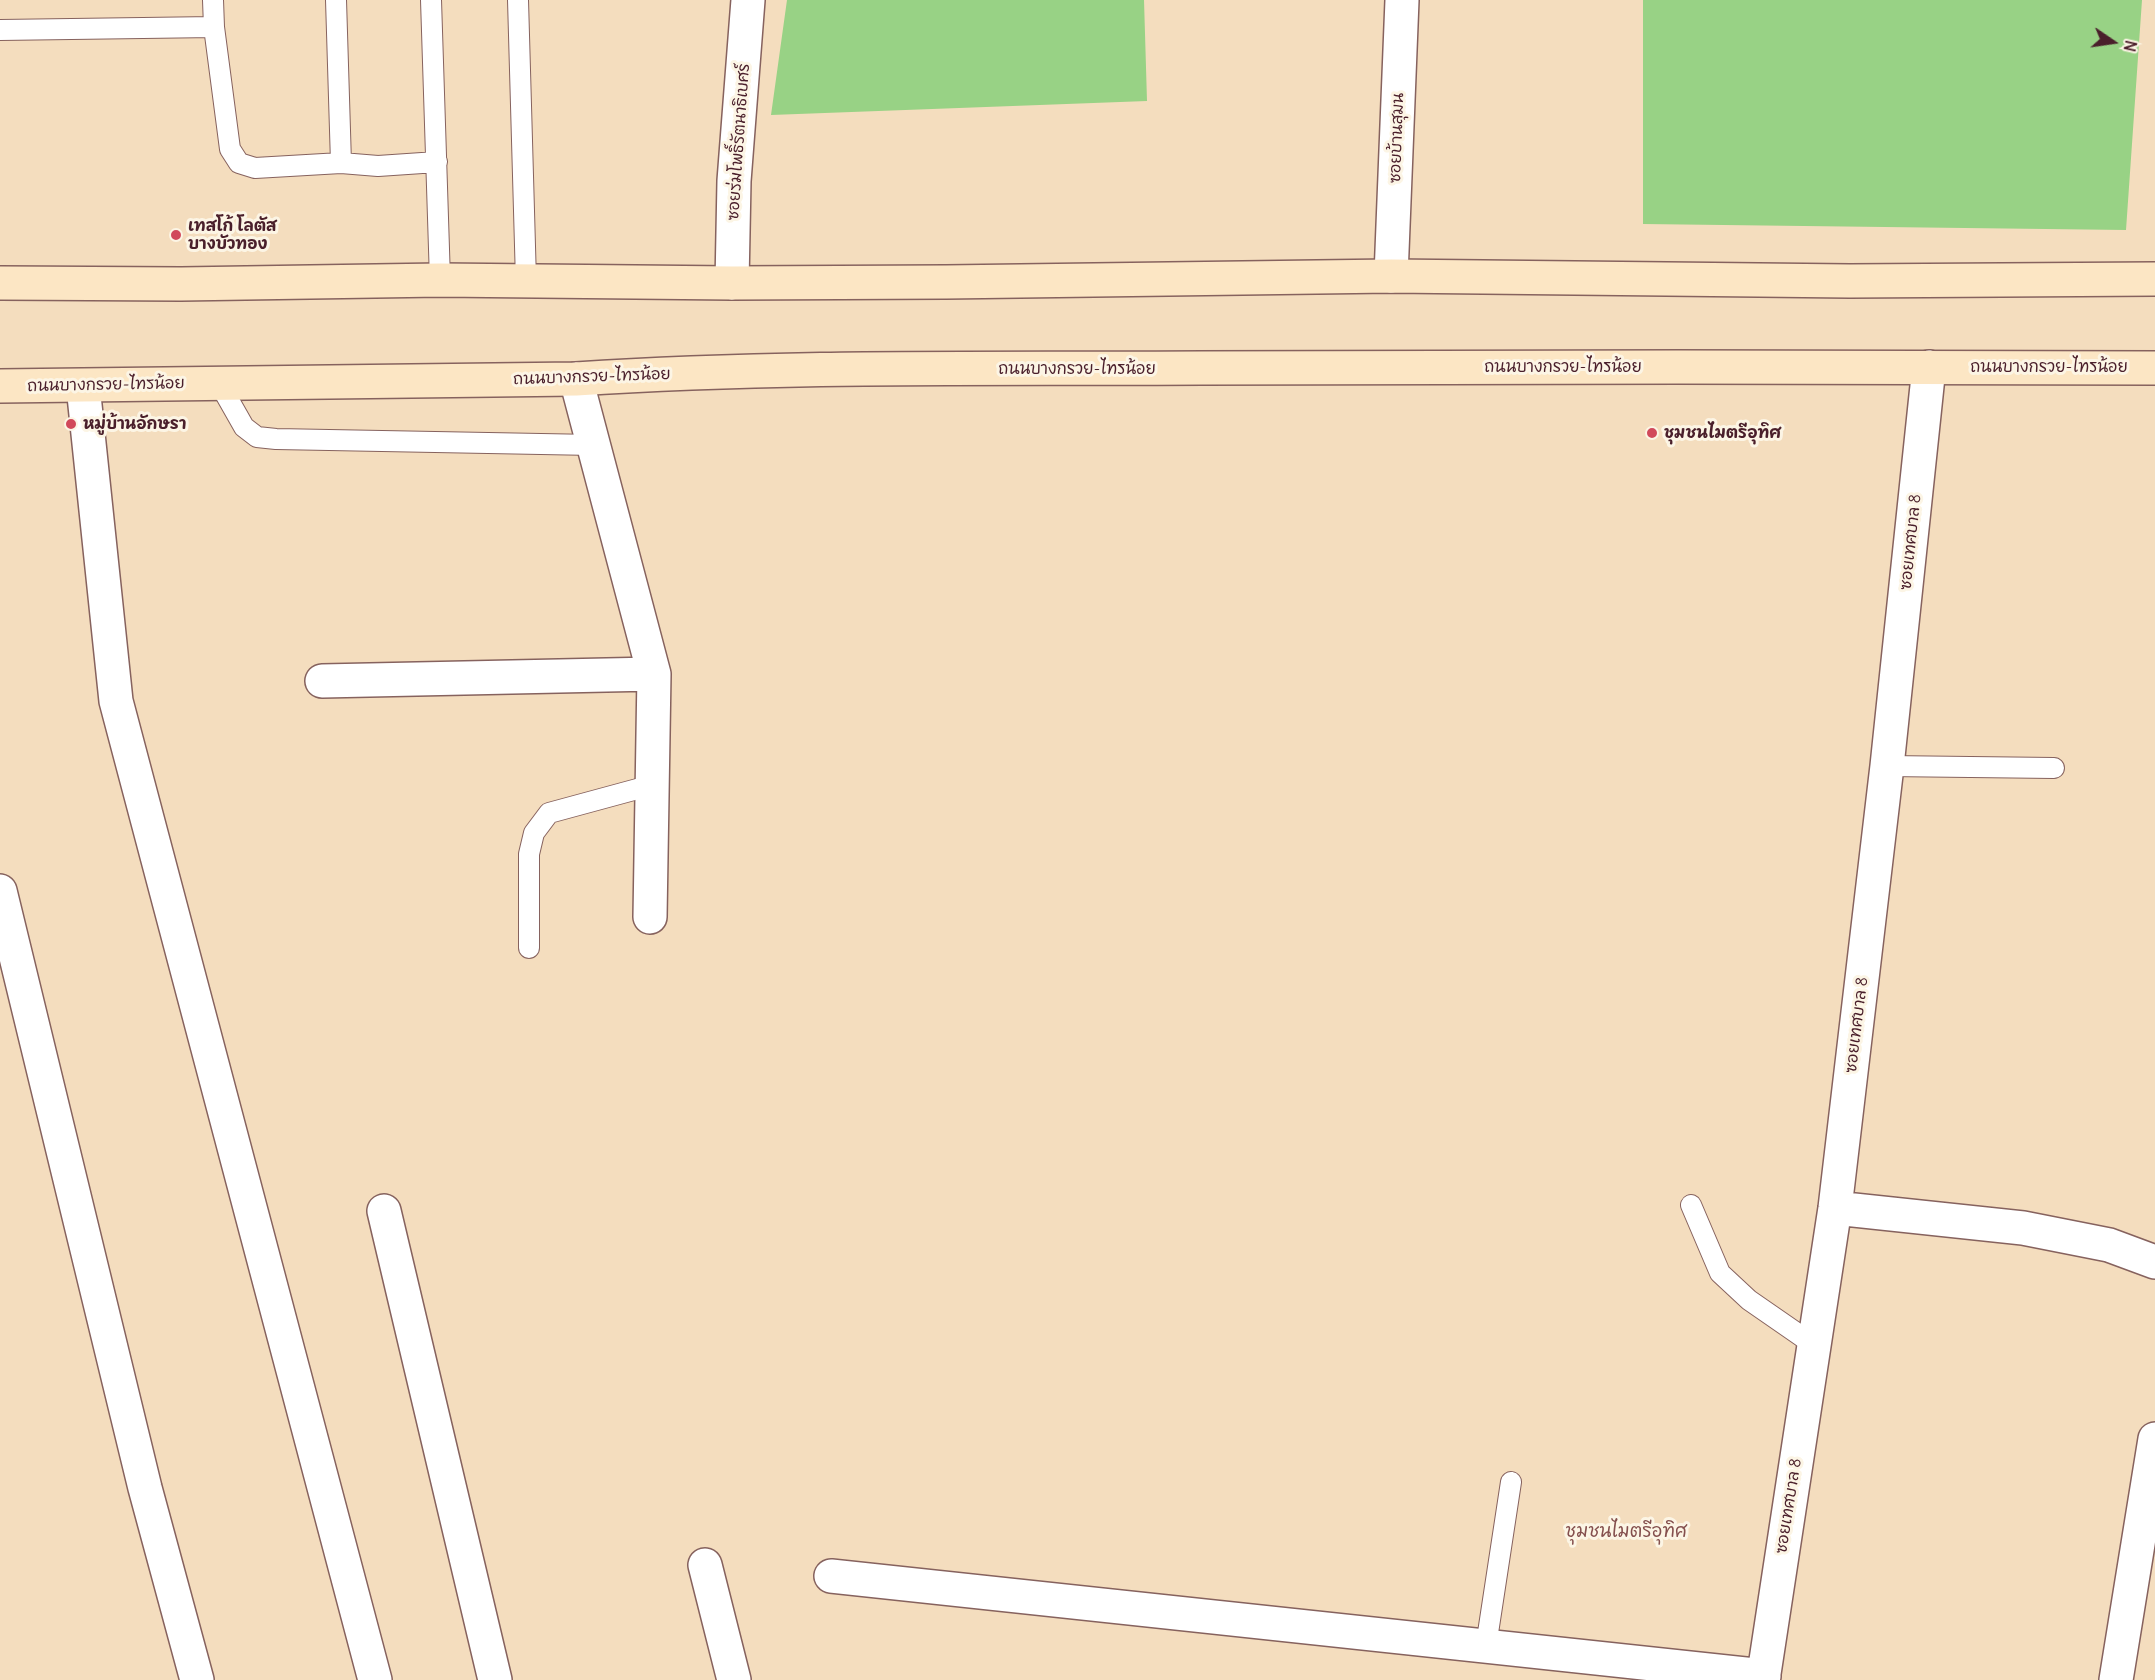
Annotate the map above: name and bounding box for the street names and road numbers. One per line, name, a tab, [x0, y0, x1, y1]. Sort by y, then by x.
street label: ซอยร่มโพธิ์รัตนาธิเบศร์	[724, 63, 754, 221]
street label: ซอยบ้านสุมน	[1386, 93, 1408, 183]
street label: ถนนบางกรวย-ไทรน้อย	[1484, 357, 1642, 377]
street label: ถนนบางกรวย-ไทรน้อย	[1970, 357, 2128, 377]
street label: ถนนบางกรวย-ไทรน้อย	[998, 359, 1156, 379]
street label: ถนนบางกรวย-ไทรน้อย	[513, 365, 671, 389]
street label: ถนนบางกรวย-ไทรน้อย	[27, 374, 185, 396]
street label: ซอยเทศบาล 8	[1896, 493, 1926, 591]
street label: ซอยเทศบาล 8	[1842, 976, 1872, 1074]
street label: ซอยเทศบาล 8	[1772, 1457, 1806, 1555]

